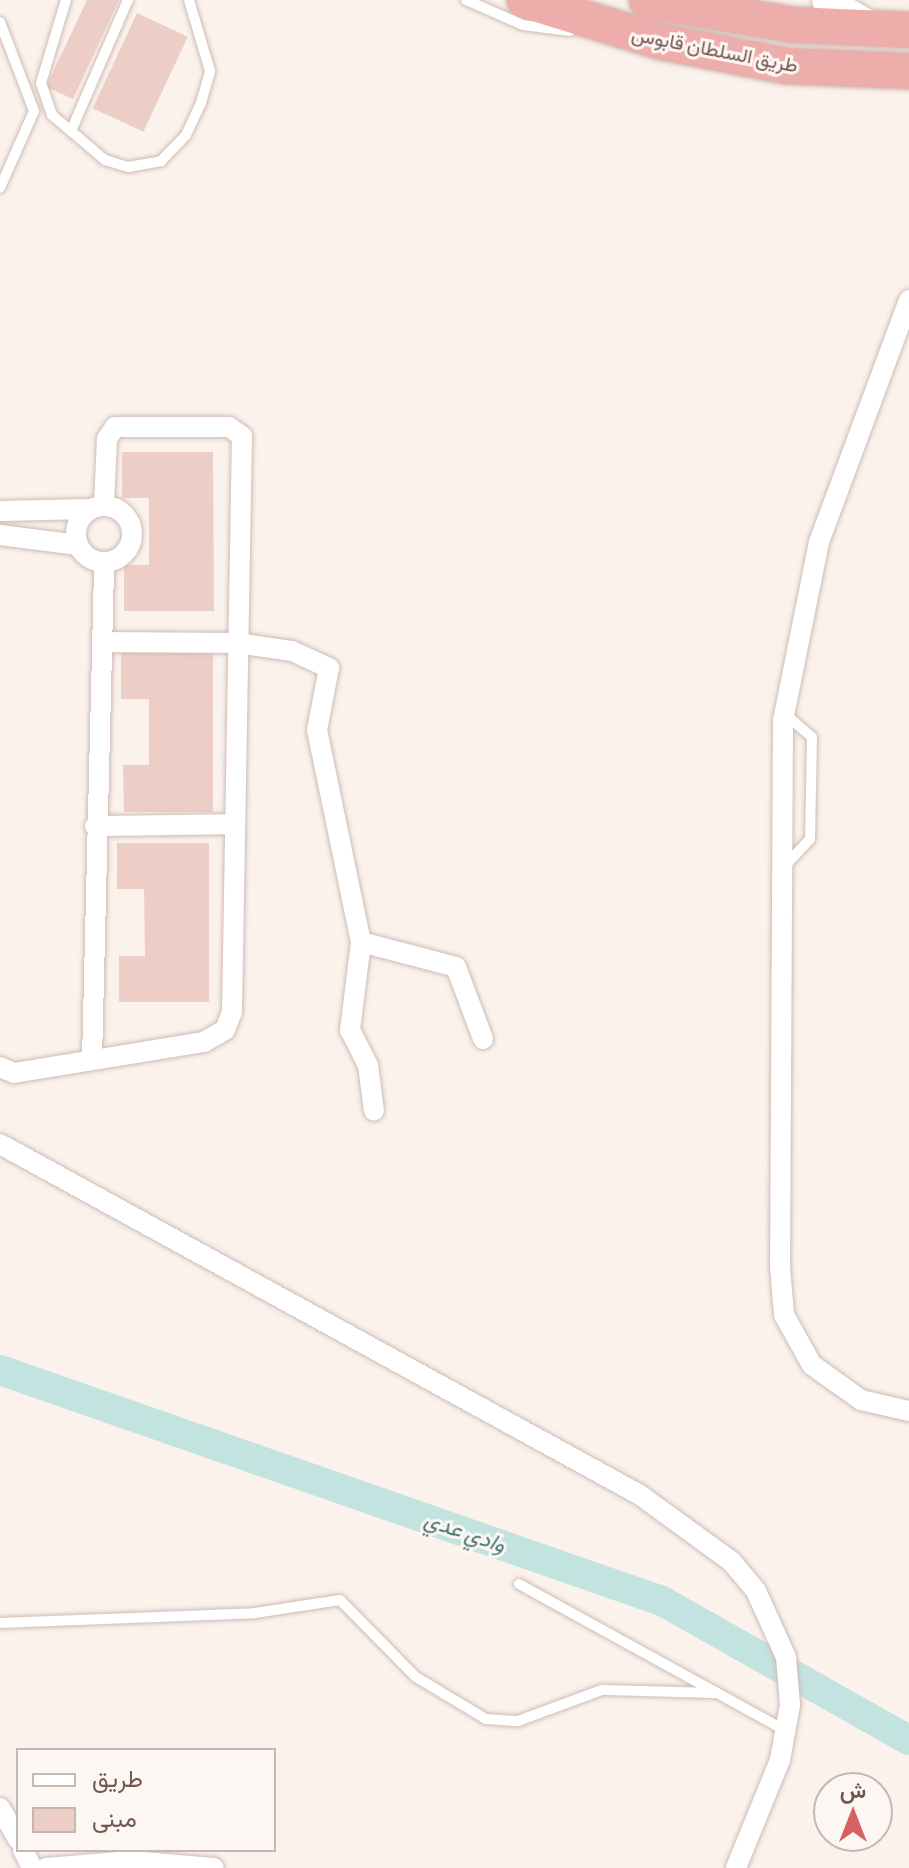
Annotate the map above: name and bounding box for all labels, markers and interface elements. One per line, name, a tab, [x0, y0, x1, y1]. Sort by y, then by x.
street label: طريق السلطان قابوس	[630, 21, 800, 77]
water label: وادي عدي	[421, 1506, 509, 1558]
legend	[16, 1748, 276, 1852]
text: طريق	[92, 1761, 143, 1794]
north arrow	[813, 1772, 893, 1852]
text: ش	[840, 1775, 866, 1805]
text: مبنى	[92, 1801, 137, 1834]

